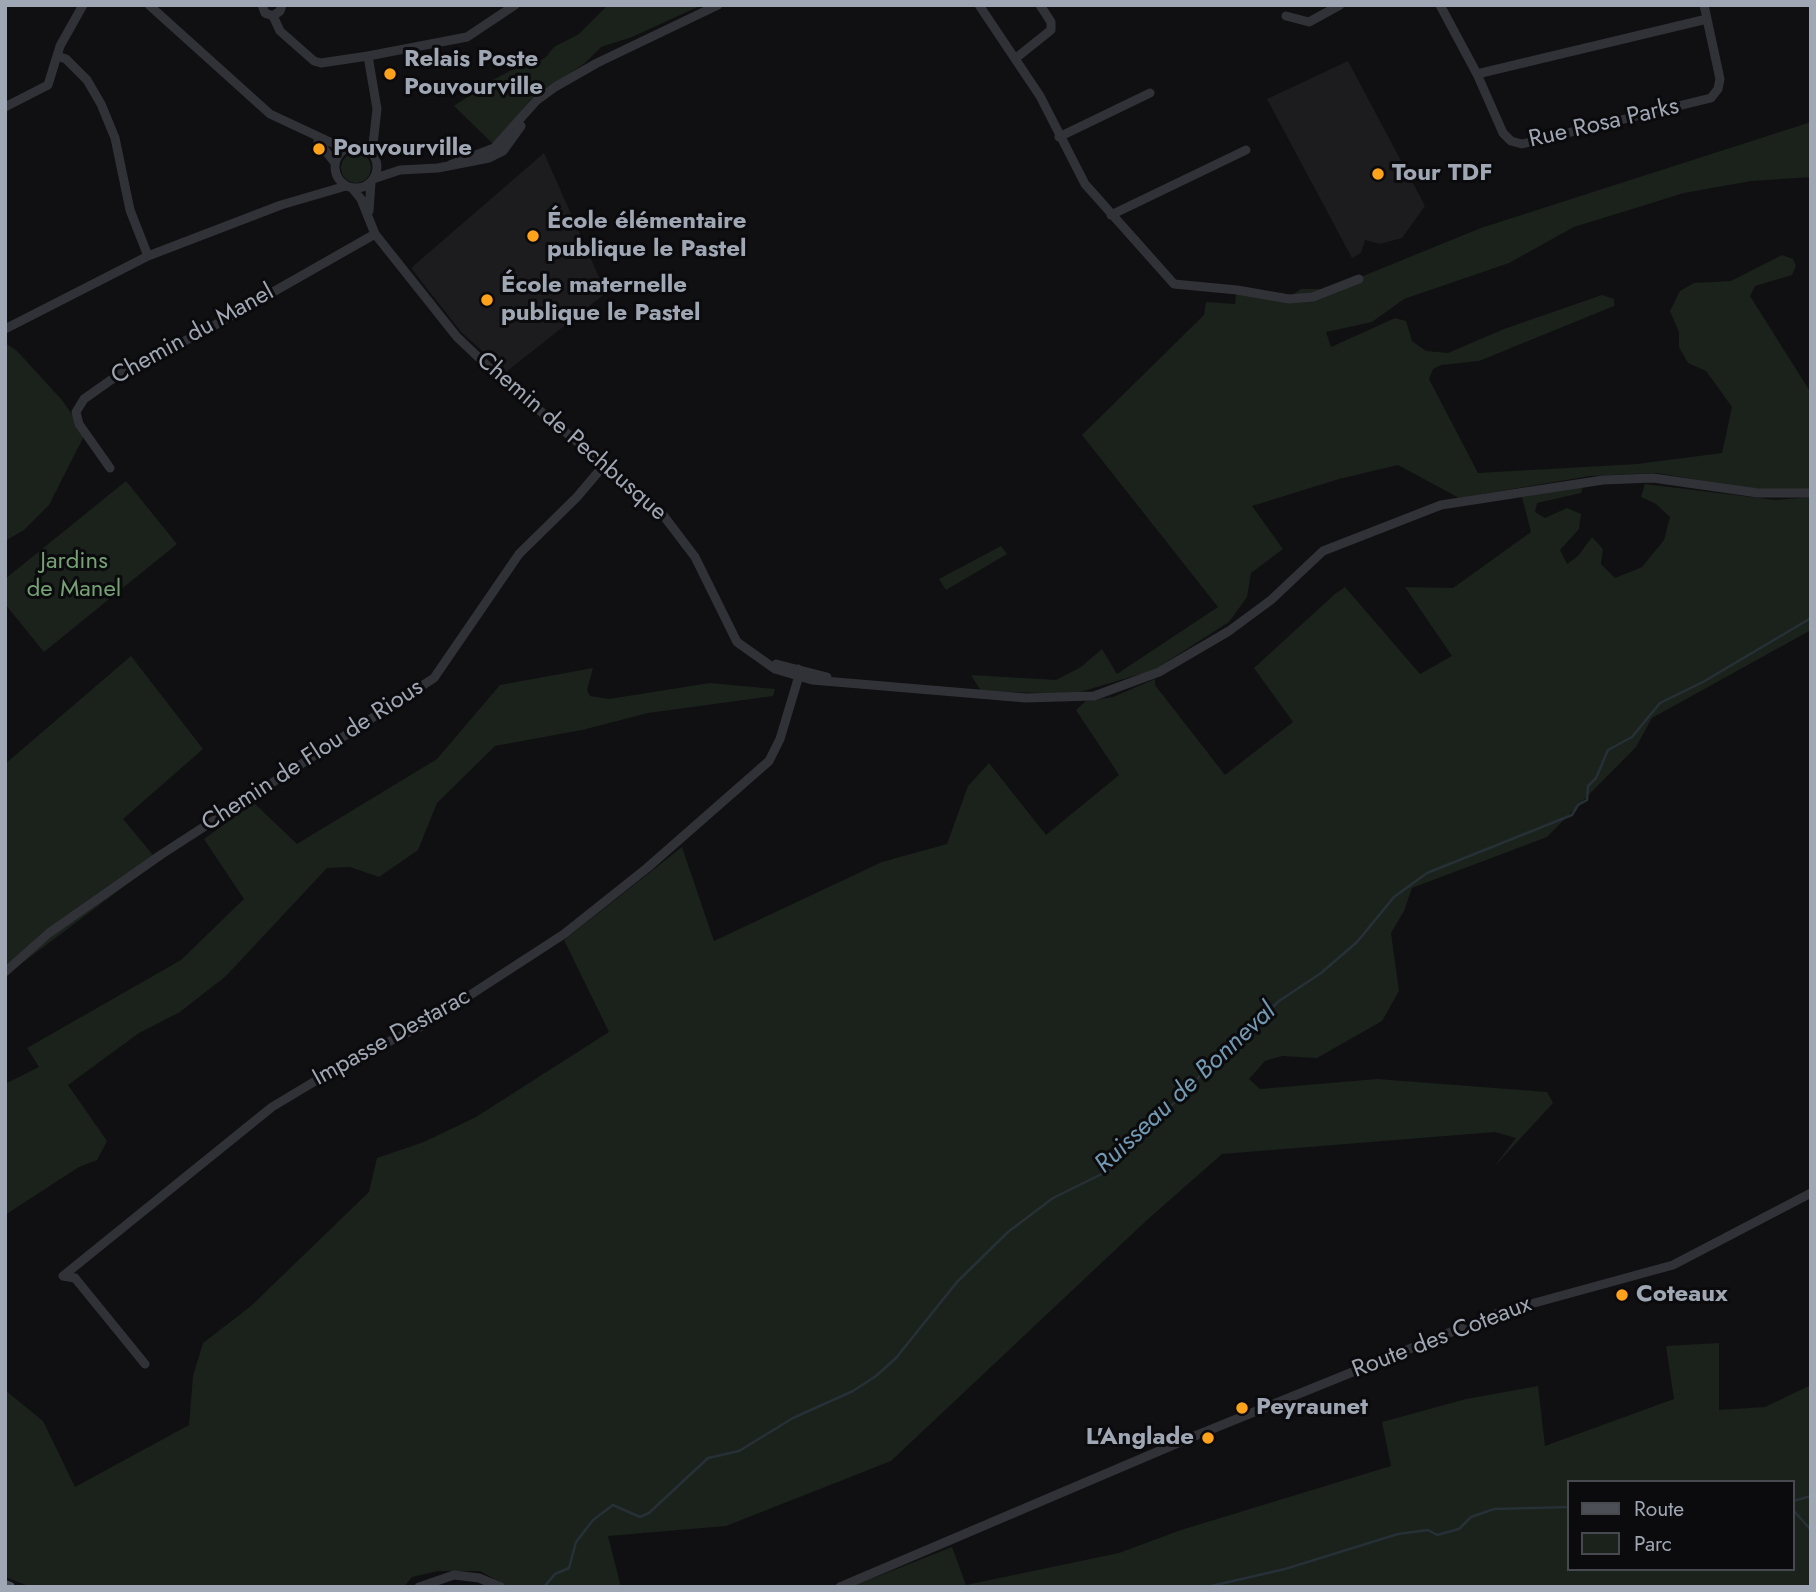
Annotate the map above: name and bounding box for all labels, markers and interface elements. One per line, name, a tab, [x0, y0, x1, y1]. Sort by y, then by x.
place label: Relais Poste Pouvourville	[404, 46, 543, 102]
marker: Relais Poste Pouvourville	[382, 66, 398, 82]
street label: Rue Rosa Parks	[1526, 93, 1682, 155]
place label: Pouvourville	[333, 135, 472, 163]
marker: Pouvourville	[311, 141, 327, 157]
place label: Tour TDF	[1392, 160, 1492, 188]
marker: Tour TDF	[1370, 166, 1386, 182]
place label: École élémentaire publique le Pastel	[547, 208, 747, 264]
marker: École élémentaire publique le Pastel	[525, 228, 541, 244]
place label: École maternelle publique le Pastel	[501, 272, 700, 328]
street label: Chemin du Manel	[107, 279, 279, 391]
marker: École maternelle publique le Pastel	[479, 292, 495, 308]
street label: Chemin de Pechbusque	[470, 346, 672, 528]
park label: Jardins de Manel	[27, 548, 121, 604]
street label: Chemin de Flou de Rious	[197, 674, 429, 838]
street label: Impasse Destarac	[308, 983, 476, 1093]
water label: Ruisseau de Bonneval	[1089, 997, 1283, 1181]
place label: Coteaux	[1636, 1281, 1728, 1309]
marker: Coteaux	[1614, 1287, 1630, 1303]
street label: Route des Coteaux	[1348, 1291, 1536, 1385]
place label: Peyraunet	[1256, 1394, 1368, 1422]
marker: Peyraunet	[1234, 1400, 1250, 1416]
place label: L'Anglade	[1086, 1424, 1194, 1452]
marker: L'Anglade	[1200, 1430, 1216, 1446]
legend	[1568, 1480, 1795, 1571]
text: Route	[1634, 1494, 1684, 1524]
text: Parc	[1634, 1529, 1672, 1559]

